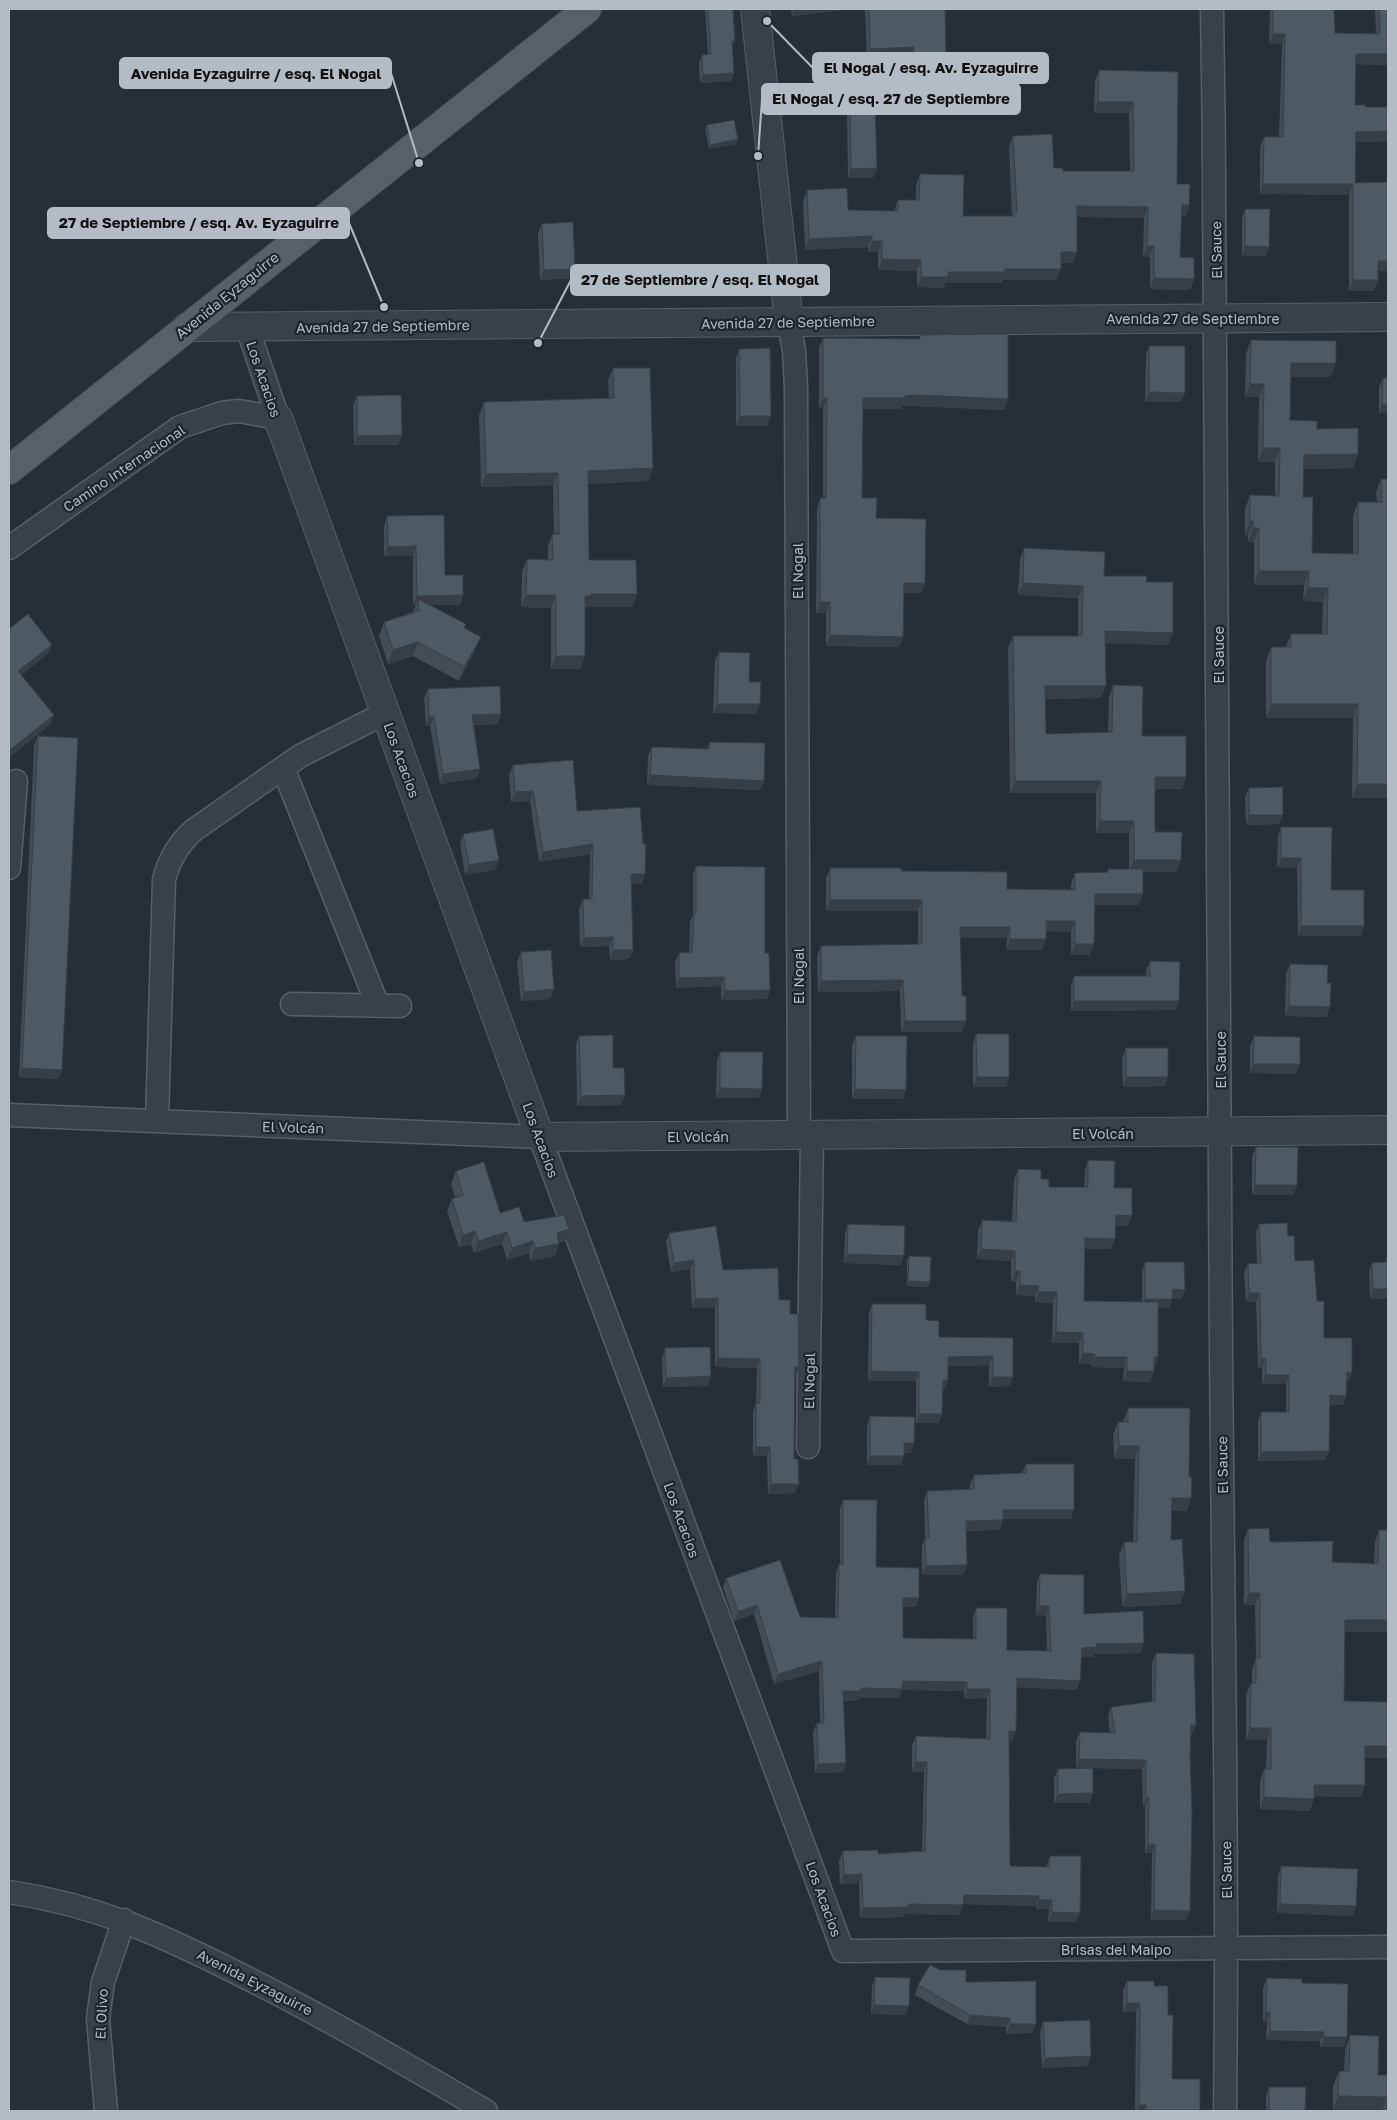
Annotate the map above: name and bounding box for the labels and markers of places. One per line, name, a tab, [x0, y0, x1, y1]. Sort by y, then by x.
callout: El Nogal / esq. Av. Eyzaguirre	[813, 53, 1048, 83]
callout: Avenida Eyzaguirre / esq. El Nogal	[120, 58, 391, 88]
callout: El Nogal / esq. 27 de Septiembre	[762, 84, 1020, 114]
callout: 27 de Septiembre / esq. Av. Eyzaguirre	[48, 208, 349, 238]
callout: 27 de Septiembre / esq. El Nogal	[571, 265, 829, 295]

